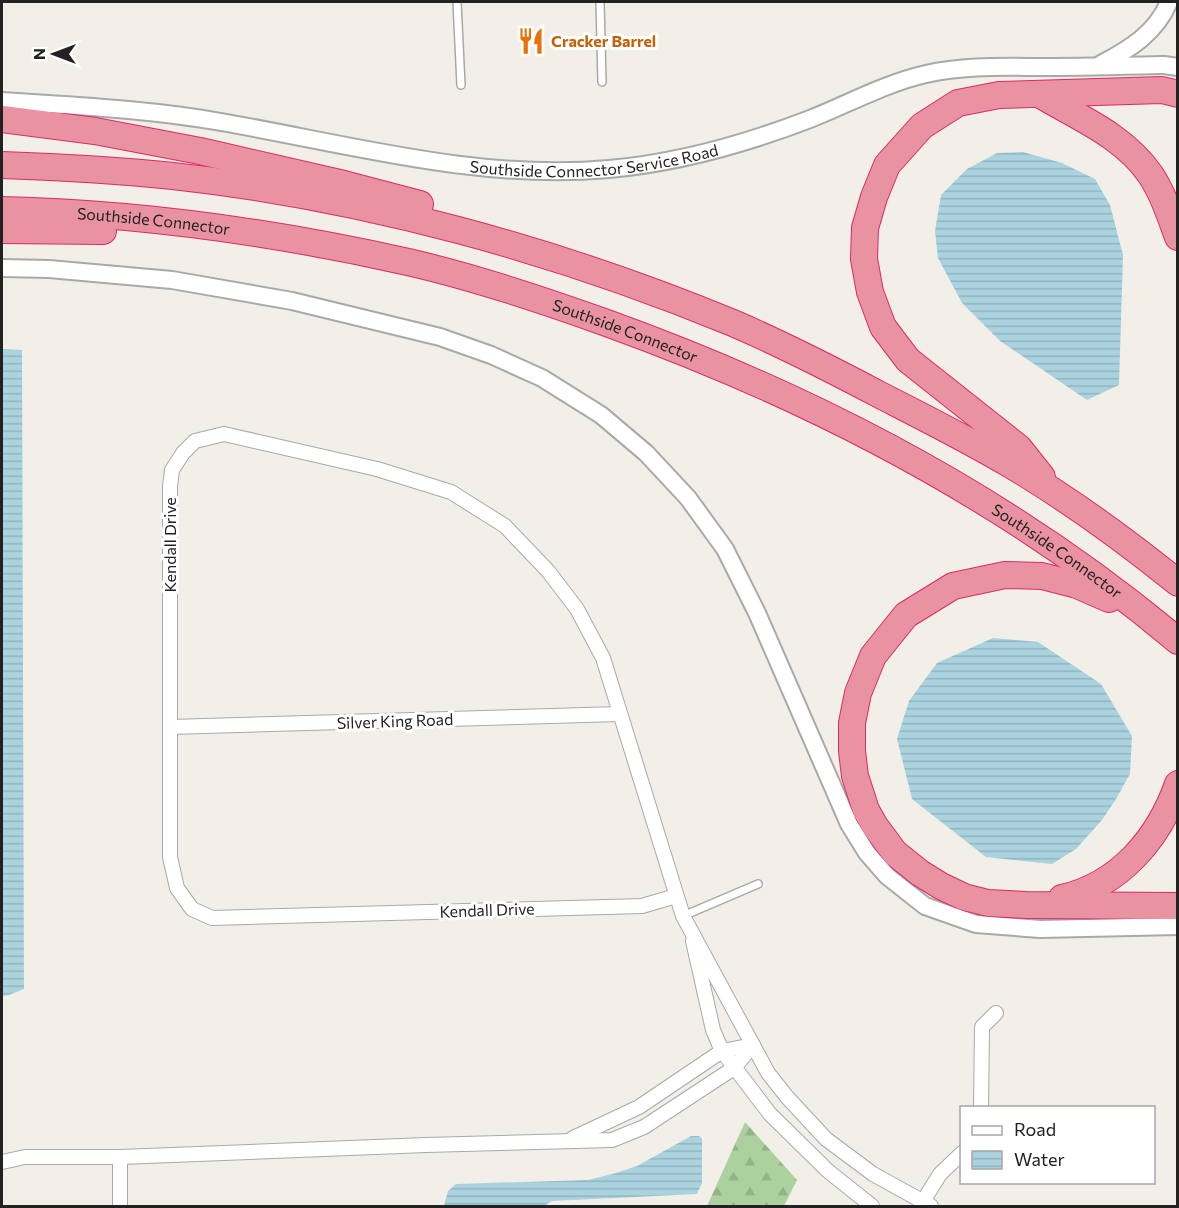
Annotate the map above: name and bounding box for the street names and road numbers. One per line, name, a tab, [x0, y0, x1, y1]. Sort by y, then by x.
street label: Southside Connector Service Road	[469, 140, 720, 180]
street label: Southside Connector	[77, 203, 232, 238]
street label: Southside Connector	[550, 295, 701, 366]
street label: Kendall Drive	[160, 497, 179, 593]
street label: Southside Connector	[989, 499, 1126, 602]
street label: Silver King Road	[336, 709, 454, 732]
street label: Kendall Drive	[439, 898, 535, 921]

